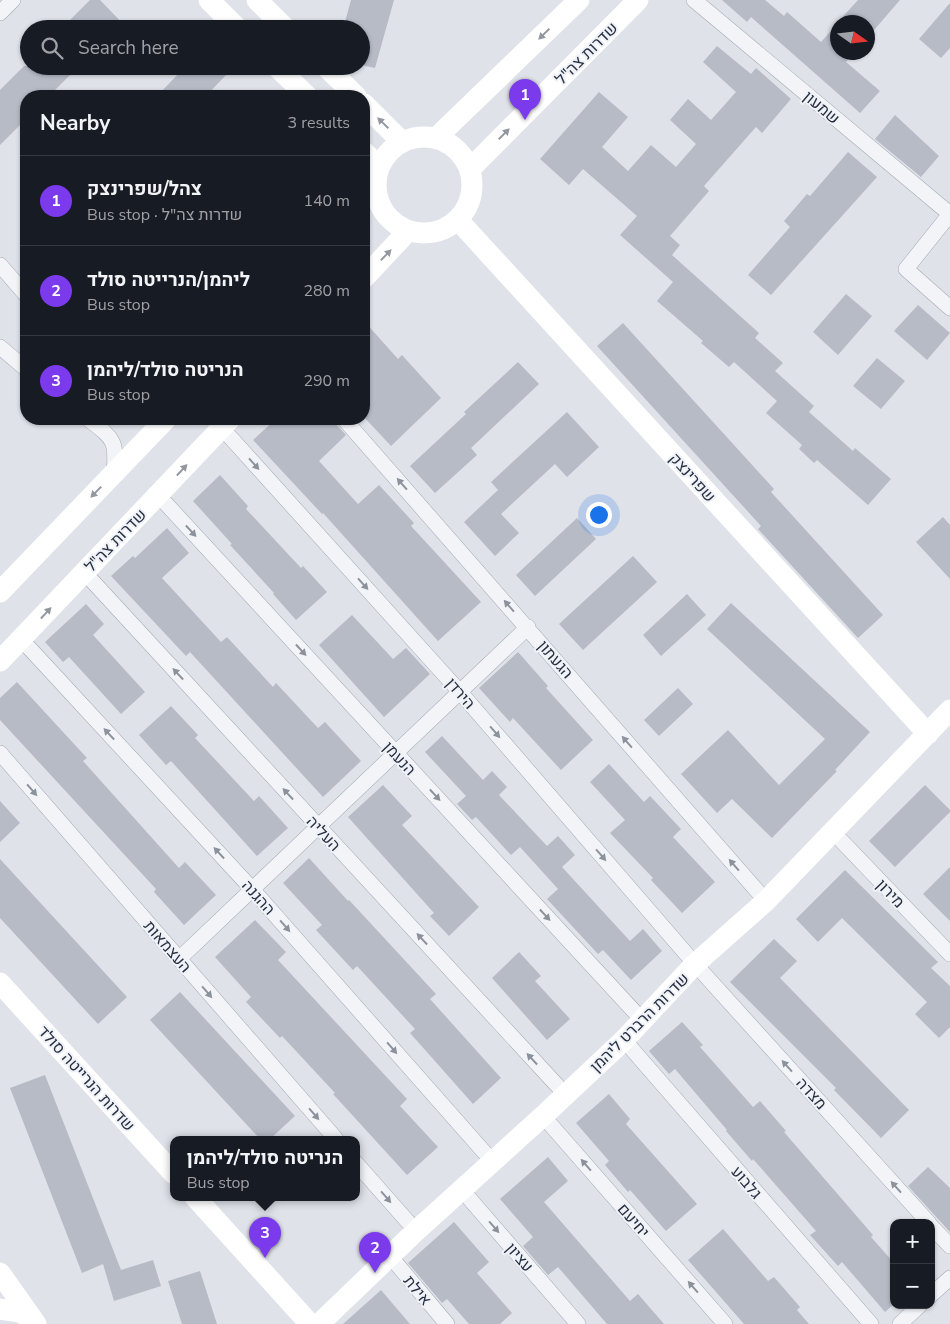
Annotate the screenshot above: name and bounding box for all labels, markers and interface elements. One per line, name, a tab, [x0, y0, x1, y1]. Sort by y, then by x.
north arrow	[830, 15, 875, 60]
street label: שדרות צה"ל	[551, 18, 623, 90]
search box	[20, 20, 370, 75]
one-way arrow	[538, 28, 550, 40]
icon: search	[38, 34, 66, 62]
text: Search here	[78, 35, 179, 61]
pin: 1	[509, 79, 541, 120]
street label: שמעון	[798, 86, 844, 130]
text: Nearby	[40, 109, 110, 137]
text: 3 results	[288, 112, 350, 134]
one-way arrow	[377, 117, 389, 129]
one-way arrow	[498, 128, 510, 140]
text: צהל/שפרינצק	[87, 176, 202, 202]
text: 1	[51, 190, 61, 212]
text: 140 m	[303, 190, 350, 212]
text: Bus stop · שדרות צה"ל	[87, 204, 242, 226]
one-way arrow	[380, 249, 392, 261]
text: ליהמן/הנרייטה סולד	[87, 267, 250, 293]
text: 2	[51, 280, 61, 302]
text: 280 m	[303, 280, 350, 302]
text: Bus stop	[87, 294, 150, 316]
text: הנריטה סולד/ליהמן	[87, 357, 244, 383]
text: 3	[51, 370, 61, 392]
text: 290 m	[303, 370, 350, 392]
text: Bus stop	[87, 384, 150, 406]
street label: שפרינצק	[664, 448, 720, 507]
one-way arrow	[248, 457, 260, 469]
one-way arrow	[176, 464, 188, 476]
one-way arrow	[397, 478, 408, 490]
one-way arrow	[90, 486, 102, 498]
your location	[586, 502, 612, 528]
street label: שדרות צה"ל	[80, 504, 152, 577]
one-way arrow	[185, 525, 196, 537]
one-way arrow	[357, 578, 369, 590]
one-way arrow	[504, 600, 515, 612]
one-way arrow	[40, 607, 52, 619]
street label: הגעתון	[532, 636, 578, 684]
one-way arrow	[295, 644, 307, 656]
one-way arrow	[172, 669, 184, 681]
street label: הירדן	[440, 673, 480, 714]
one-way arrow	[489, 725, 500, 738]
one-way arrow	[103, 729, 115, 741]
one-way arrow	[621, 736, 633, 748]
street label: הנעמן	[378, 737, 421, 781]
one-way arrow	[26, 783, 38, 795]
one-way arrow	[282, 788, 294, 800]
one-way arrow	[429, 789, 441, 801]
street label: העליה	[301, 811, 345, 856]
one-way arrow	[213, 848, 225, 860]
one-way arrow	[595, 848, 607, 860]
one-way arrow	[728, 858, 739, 871]
street label: מירון	[871, 874, 909, 913]
street label: ההגנה	[237, 875, 280, 920]
one-way arrow	[539, 908, 551, 920]
street label: העצמאות	[138, 916, 196, 977]
one-way arrow	[279, 919, 290, 932]
one-way arrow	[416, 933, 428, 945]
street label: שדרות הרברט ליהמן	[585, 968, 694, 1077]
one-way arrow	[202, 985, 213, 998]
street label: שדרות הנרייטה סולד	[33, 1021, 140, 1136]
one-way arrow	[386, 1041, 398, 1053]
one-way arrow	[526, 1053, 538, 1065]
one-way arrow	[781, 1060, 793, 1072]
street label: מצדה	[791, 1073, 832, 1115]
one-way arrow	[308, 1108, 320, 1120]
popup	[170, 1136, 360, 1201]
text: הנריטה סולד/ליהמן	[187, 1145, 343, 1171]
one-way arrow	[580, 1159, 592, 1171]
street label: גלבוע	[726, 1162, 767, 1204]
text: Bus stop	[187, 1172, 250, 1194]
one-way arrow	[890, 1181, 902, 1193]
one-way arrow	[380, 1191, 392, 1203]
street label: יחיעם	[612, 1199, 654, 1243]
pin: 3	[249, 1217, 281, 1258]
map controls	[890, 1219, 935, 1309]
button: +	[890, 1219, 935, 1264]
one-way arrow	[488, 1220, 499, 1233]
pin: 2	[359, 1232, 391, 1273]
street label: עציון	[500, 1238, 538, 1277]
button: −	[890, 1264, 935, 1309]
street label: אילת	[398, 1271, 436, 1310]
one-way arrow	[687, 1282, 699, 1294]

